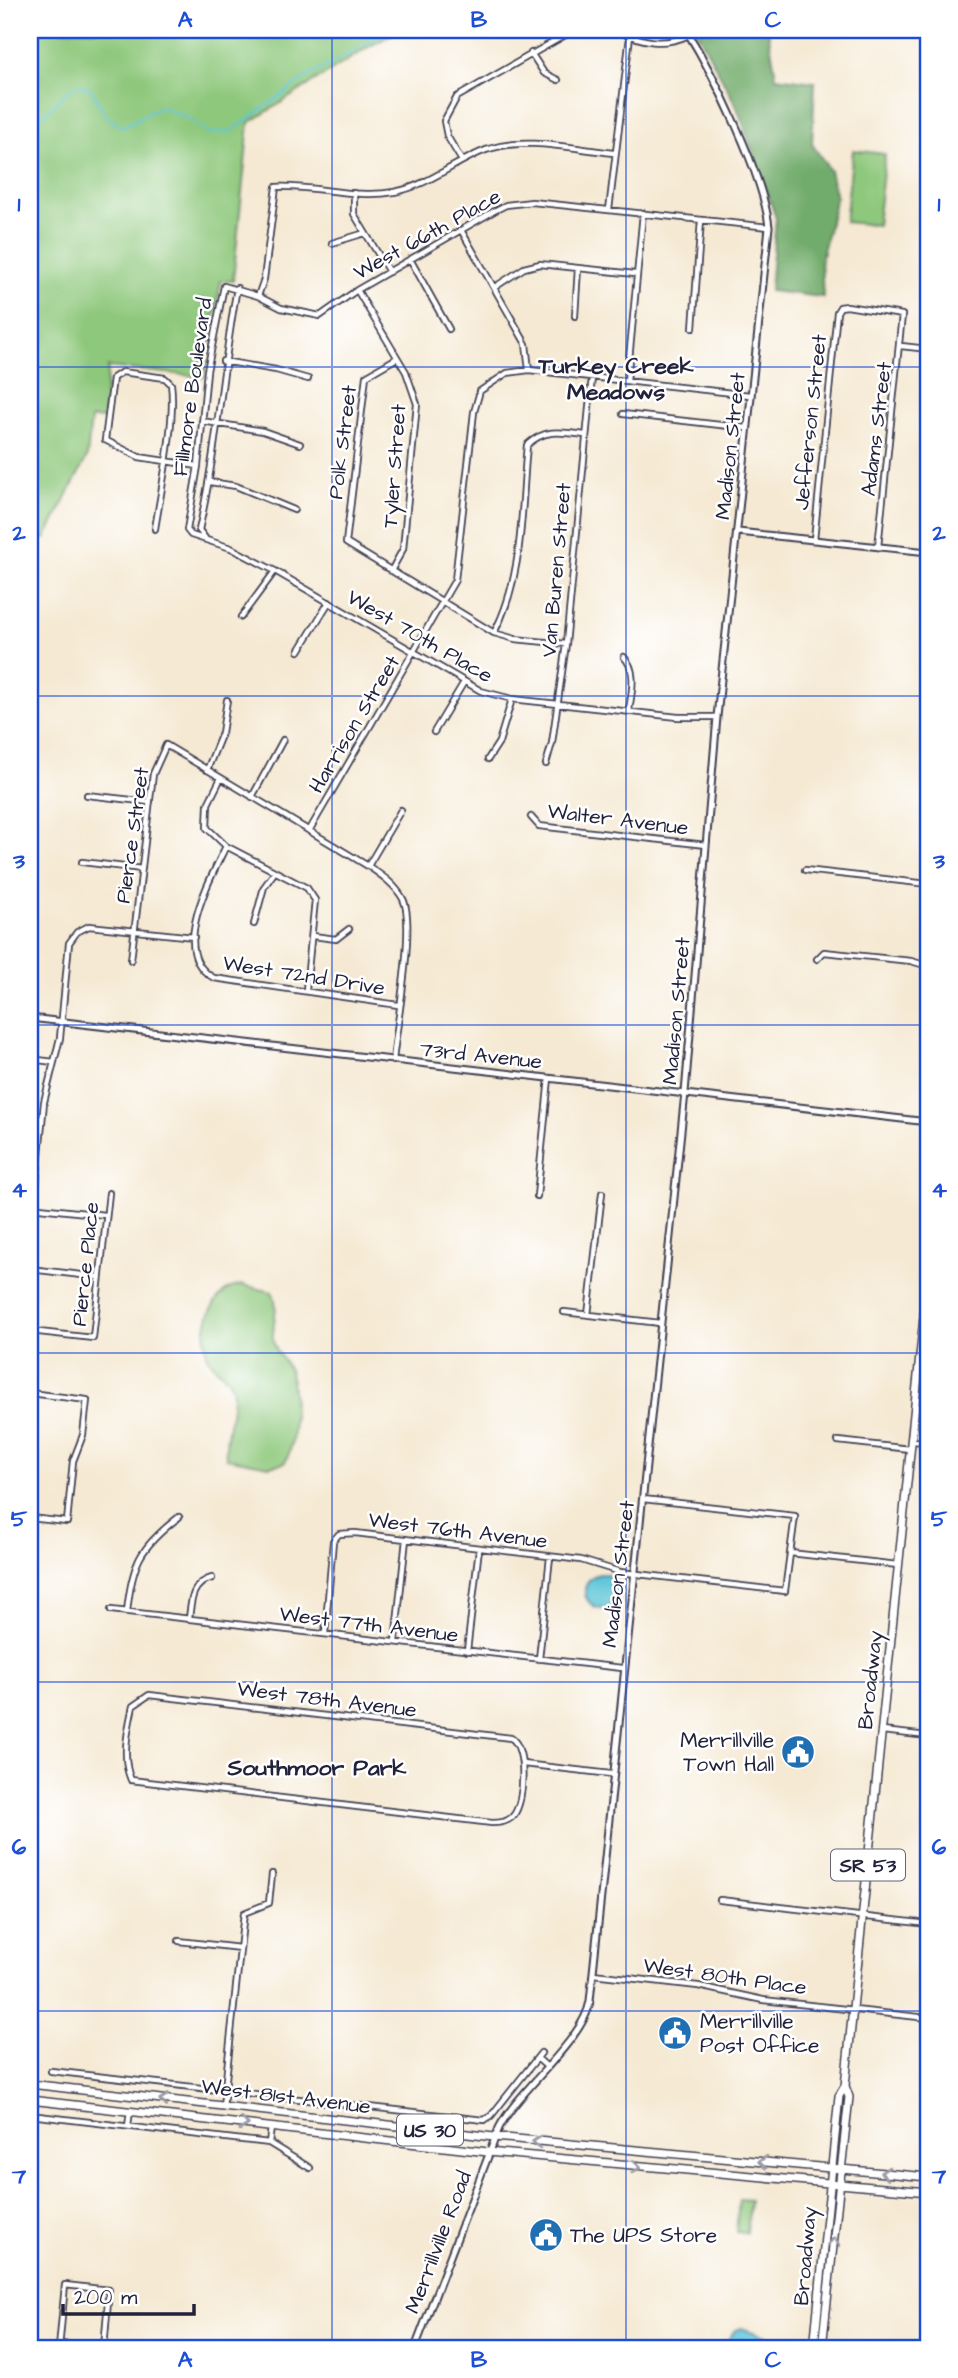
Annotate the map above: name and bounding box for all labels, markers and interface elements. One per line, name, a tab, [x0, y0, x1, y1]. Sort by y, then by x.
text: A	[178, 4, 193, 36]
text: B	[471, 4, 488, 36]
text: C	[765, 4, 782, 36]
street label: West 66th Place	[348, 182, 506, 287]
text: 1	[18, 188, 21, 220]
text: 1	[938, 188, 941, 220]
street label: Fillmore Boulevard	[166, 296, 219, 478]
street label: Jefferson Street	[787, 332, 834, 511]
district label: Turkey Creek Meadows	[537, 350, 694, 408]
street label: Adams Street	[854, 360, 899, 498]
street label: Madison Street	[708, 370, 753, 521]
street label: Polk Street	[321, 383, 364, 501]
street label: Tyler Street	[376, 403, 415, 529]
street label: Van Buren Street	[534, 481, 579, 658]
text: 2	[11, 517, 26, 549]
text: 2	[931, 517, 946, 549]
street label: West 70th Place	[341, 583, 498, 690]
street label: Harrison Street	[302, 650, 407, 799]
street label: Pierce Street	[109, 765, 156, 905]
street label: Walter Avenue	[546, 796, 690, 843]
text: 3	[12, 845, 25, 877]
text: 3	[932, 845, 945, 877]
street label: Madison Street	[656, 936, 697, 1086]
street label: West 72nd Drive	[221, 948, 387, 1003]
street label: 73rd Avenue	[418, 1035, 543, 1076]
text: 4	[11, 1174, 27, 1206]
text: 4	[931, 1174, 947, 1206]
street label: Pierce Place	[65, 1201, 106, 1328]
street label: Madison Street	[595, 1498, 642, 1649]
text: 5	[11, 1503, 28, 1535]
text: 5	[931, 1503, 948, 1535]
street label: West 76th Avenue	[367, 1505, 549, 1556]
street label: West 77th Avenue	[278, 1599, 460, 1650]
street label: Broadway	[851, 1629, 892, 1731]
street label: West 78th Avenue	[236, 1674, 418, 1725]
place label: Merrillville Town Hall	[680, 1726, 774, 1779]
public building icon: Merrillville Town Hall	[779, 1733, 817, 1771]
district label: Southmoor Park	[227, 1752, 407, 1784]
text: 6	[12, 1831, 27, 1863]
text: 6	[932, 1831, 947, 1863]
road number: SR 53	[831, 1850, 905, 1881]
street label: West 80th Place	[641, 1951, 809, 2002]
place label: Merrillville Post Office	[700, 2007, 819, 2060]
public building icon: Merrillville Post Office	[656, 2014, 694, 2052]
street label: West 81st Avenue	[200, 2072, 372, 2121]
one-way arrow	[159, 2092, 170, 2107]
road number: US 30	[397, 2114, 463, 2146]
one-way arrow	[238, 2117, 249, 2132]
one-way arrow	[531, 2134, 542, 2149]
one-way arrow	[757, 2155, 769, 2170]
one-way arrow	[630, 2159, 642, 2174]
text: 7	[11, 2160, 27, 2192]
text: 7	[931, 2160, 947, 2192]
one-way arrow	[879, 2166, 890, 2181]
street label: Merrillville Road	[398, 2167, 479, 2318]
street label: Broadway	[787, 2205, 826, 2307]
public building icon: The UPS Store	[527, 2216, 565, 2254]
place label: The UPS Store	[570, 2221, 717, 2250]
one-way arrow	[826, 2236, 841, 2247]
scale bar	[63, 2273, 194, 2317]
text: 200 m	[74, 2283, 138, 2312]
text: A	[178, 2344, 193, 2376]
text: B	[471, 2344, 488, 2376]
text: C	[765, 2344, 782, 2376]

